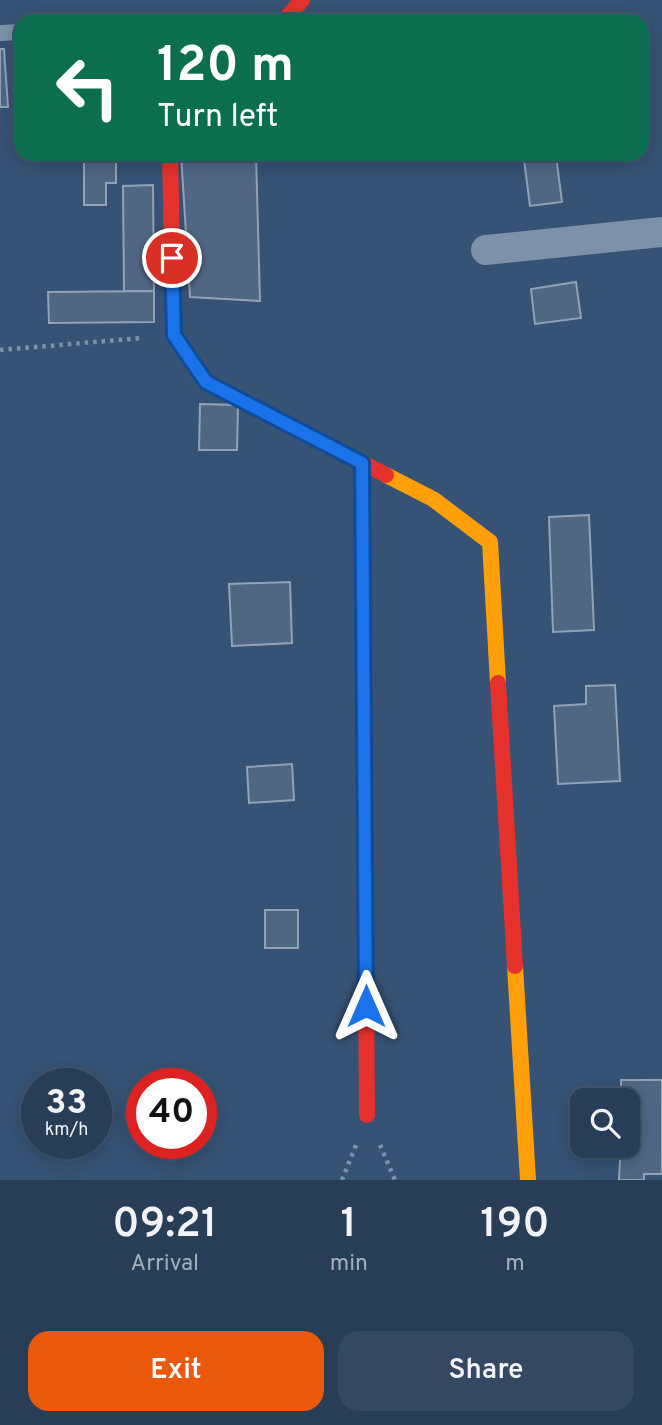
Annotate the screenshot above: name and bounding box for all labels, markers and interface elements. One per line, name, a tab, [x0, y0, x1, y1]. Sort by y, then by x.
text: 120 m	[157, 37, 294, 99]
icon: left	[42, 42, 133, 133]
text: Turn left	[157, 98, 278, 138]
pin	[142, 228, 202, 288]
icon: arrive	[153, 239, 191, 277]
position arrow	[329, 969, 403, 1043]
speed limit sign: 40	[126, 1068, 217, 1159]
text: 33	[46, 1082, 87, 1126]
map controls	[570, 1088, 640, 1158]
button: search	[570, 1088, 640, 1158]
text: km/h	[45, 1119, 88, 1142]
text: 09:21	[112, 1199, 217, 1252]
text: 1	[341, 1199, 357, 1252]
text: 190	[480, 1199, 550, 1252]
text: Arrival	[131, 1250, 199, 1279]
text: min	[330, 1250, 368, 1279]
text: m	[505, 1250, 525, 1279]
button: Exit	[28, 1331, 324, 1411]
button: Share	[338, 1331, 634, 1411]

